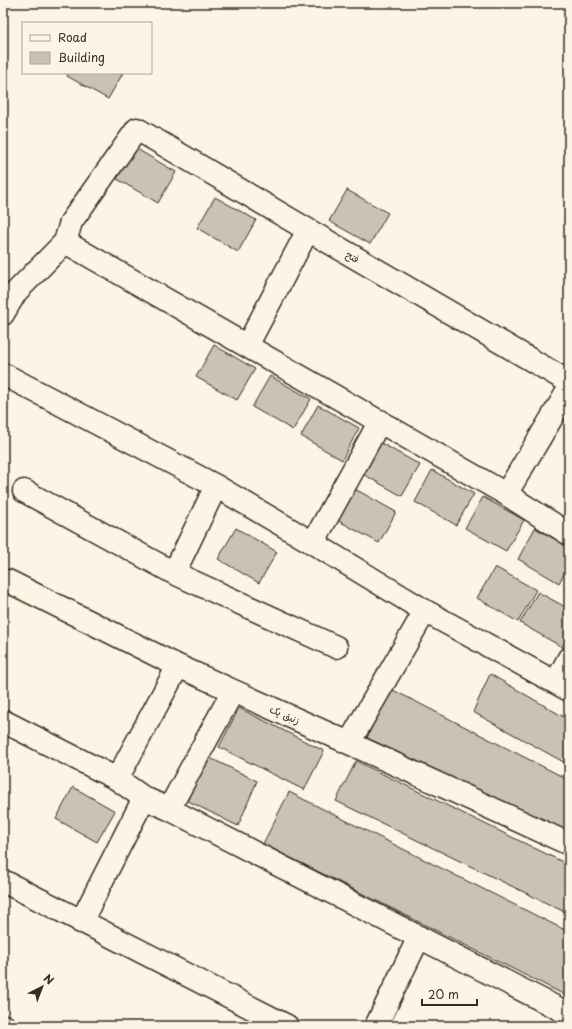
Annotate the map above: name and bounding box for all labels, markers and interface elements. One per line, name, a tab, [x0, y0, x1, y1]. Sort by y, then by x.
legend	[22, 22, 152, 74]
text: Road	[58, 28, 87, 46]
text: Building	[58, 48, 105, 66]
street label: فتح	[343, 246, 363, 267]
street label: زنبق یک	[267, 701, 303, 727]
north arrow	[22, 967, 62, 1007]
text: N	[40, 970, 58, 989]
scale bar	[422, 981, 477, 1007]
text: 20 m	[428, 985, 459, 1003]

